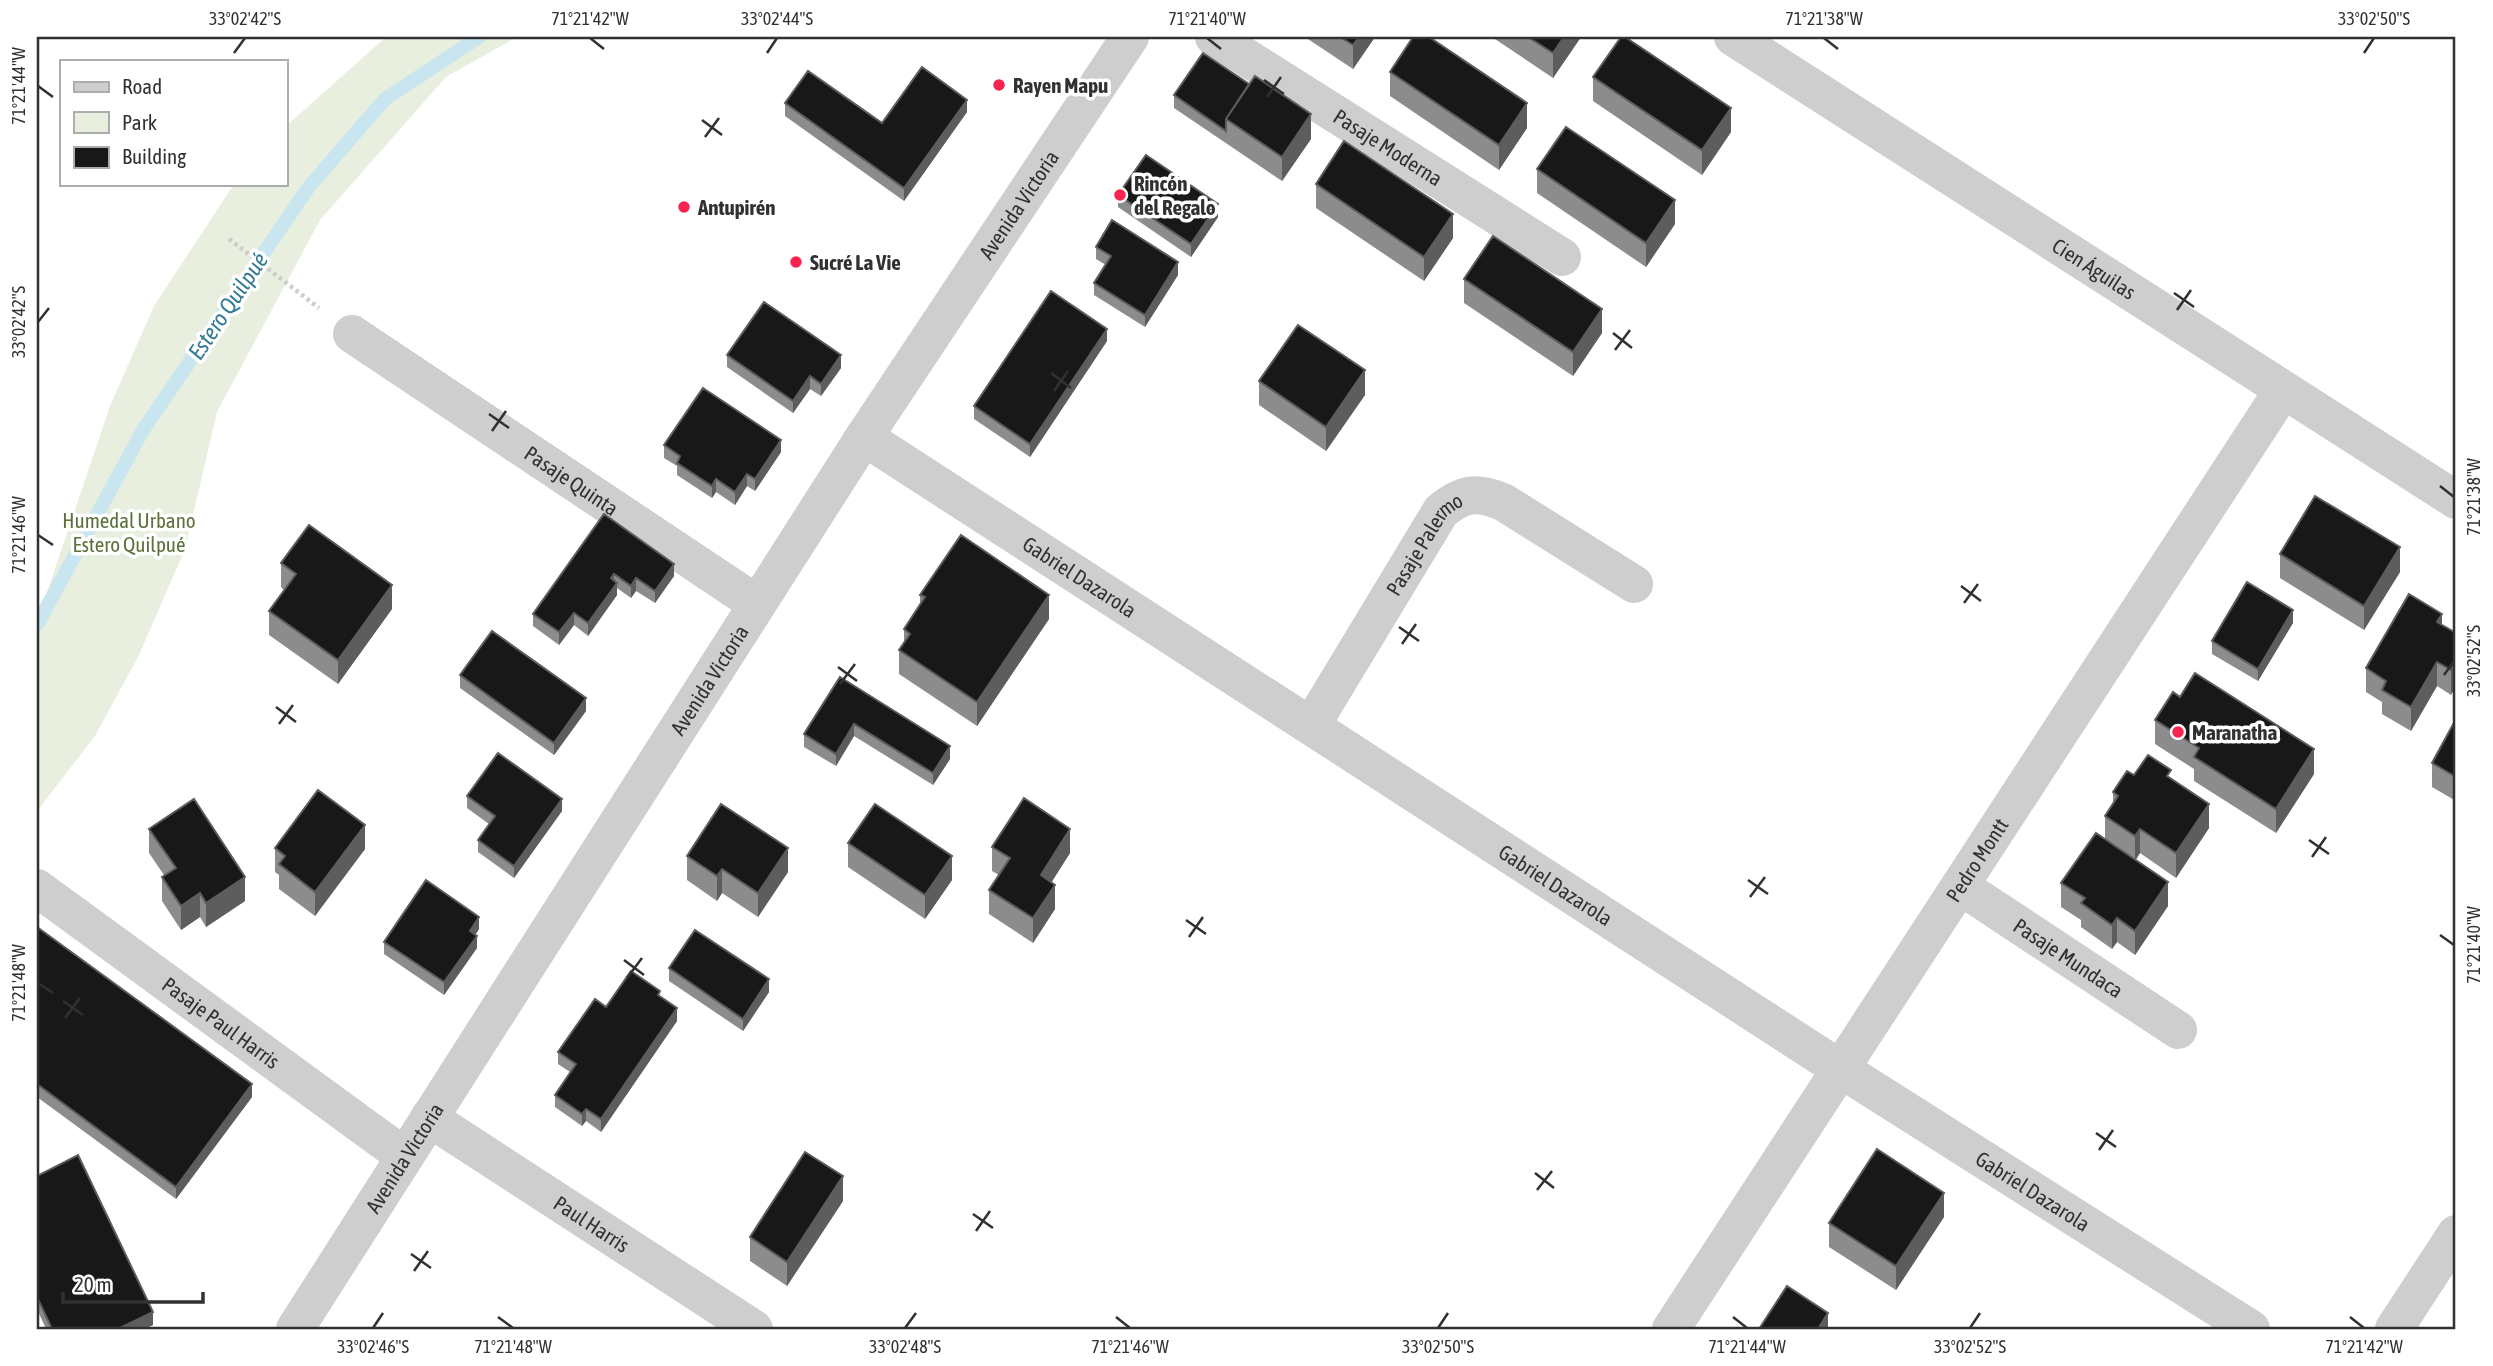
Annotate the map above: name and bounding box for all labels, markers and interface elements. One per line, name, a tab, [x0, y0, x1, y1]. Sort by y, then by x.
text: 33°02'42"S	[209, 8, 281, 29]
text: 71°21'42"W	[551, 8, 629, 29]
text: 33°02'44"S	[741, 8, 813, 29]
text: 71°21'40"W	[1168, 8, 1246, 29]
text: 71°21'38"W	[1785, 8, 1863, 29]
text: 33°02'50"S	[2338, 8, 2410, 29]
text: 71°21'44"W	[8, 47, 29, 125]
legend	[60, 60, 287, 186]
place label: Rayen Mapu	[1013, 73, 1108, 97]
text: Road	[122, 74, 162, 98]
marker: Rayen Mapu	[991, 77, 1007, 93]
street label: Pasaje Moderna	[1329, 104, 1447, 190]
text: Park	[122, 110, 157, 134]
text: Building	[122, 144, 186, 168]
street label: Avenida Victoria	[974, 146, 1063, 264]
place label: Rincón del Regalo	[1134, 171, 1216, 219]
marker: Rincón del Regalo	[1112, 187, 1128, 203]
place label: Antupirén	[697, 195, 775, 219]
marker: Antupirén	[676, 199, 692, 215]
street label: Cien Águilas	[2048, 233, 2140, 304]
water label: Estero Quilpué	[183, 248, 273, 364]
place label: Sucré La Vie	[810, 250, 901, 274]
marker: Sucré La Vie	[788, 254, 804, 270]
text: 33°02'42"S	[8, 286, 29, 358]
street label: Pasaje Quinta	[520, 441, 623, 520]
text: 71°21'38"W	[2463, 458, 2484, 536]
street label: Pasaje Palermo	[1381, 487, 1466, 600]
text: 71°21'46"W	[8, 496, 29, 574]
park label: Humedal Urbano Estero Quilpué	[62, 508, 196, 556]
street label: Gabriel Dazarola	[1019, 531, 1141, 622]
street label: Avenida Victoria	[665, 621, 753, 739]
text: 33°02'52"S	[2463, 625, 2484, 697]
place label: Maranatha	[2192, 720, 2278, 744]
marker: Maranatha	[2170, 724, 2186, 740]
street label: Pedro Montt	[1941, 814, 2013, 906]
street label: Gabriel Dazarola	[1495, 839, 1617, 930]
text: 71°21'40"W	[2463, 906, 2484, 984]
street label: Pasaje Mundaca	[2009, 913, 2128, 1002]
text: 71°21'48"W	[8, 944, 29, 1022]
street label: Pasaje Paul Harris	[158, 972, 284, 1073]
street label: Avenida Victoria	[360, 1099, 448, 1217]
street label: Gabriel Dazarola	[1972, 1146, 2094, 1236]
street label: Paul Harris	[550, 1190, 634, 1257]
scale bar	[63, 1261, 203, 1305]
text: 20 m	[74, 1272, 112, 1296]
text: 33°02'46"S	[337, 1336, 409, 1357]
text: 71°21'48"W	[474, 1336, 552, 1357]
text: 33°02'48"S	[869, 1336, 941, 1357]
text: 71°21'46"W	[1091, 1336, 1169, 1357]
text: 33°02'50"S	[1402, 1336, 1474, 1357]
text: 71°21'44"W	[1708, 1336, 1786, 1357]
text: 33°02'52"S	[1934, 1336, 2006, 1357]
text: 71°21'42"W	[2325, 1336, 2403, 1357]

